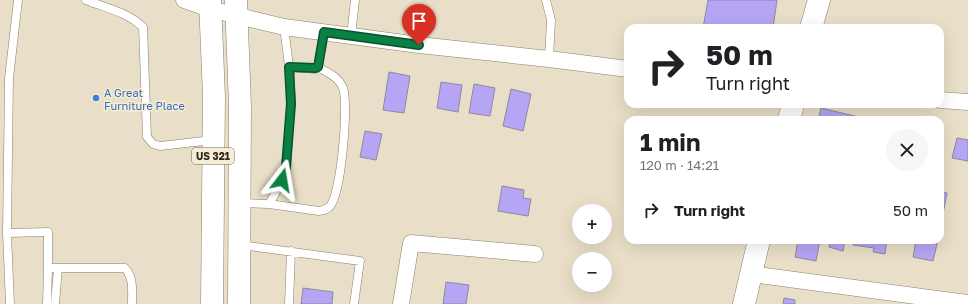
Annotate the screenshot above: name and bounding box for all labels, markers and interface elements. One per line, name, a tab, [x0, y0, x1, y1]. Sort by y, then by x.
pin	[402, 4, 436, 45]
icon: arrive	[408, 10, 430, 32]
text: 50 m	[706, 38, 773, 71]
icon: right	[640, 40, 692, 92]
text: Turn right	[706, 72, 790, 94]
place label: A Great Furniture Place	[104, 86, 185, 112]
marker: A Great Furniture Place	[91, 93, 101, 103]
text: 1 min	[640, 127, 700, 156]
button: close	[886, 129, 928, 171]
road number: US 321	[192, 148, 234, 164]
text: 120 m · 14:21	[640, 157, 719, 173]
position arrow	[261, 159, 303, 201]
icon: right	[640, 199, 662, 221]
text: Turn right	[674, 201, 745, 219]
text: 50 m	[893, 201, 928, 219]
map controls	[572, 204, 612, 292]
button: +	[572, 204, 612, 244]
button: −	[572, 252, 612, 292]

